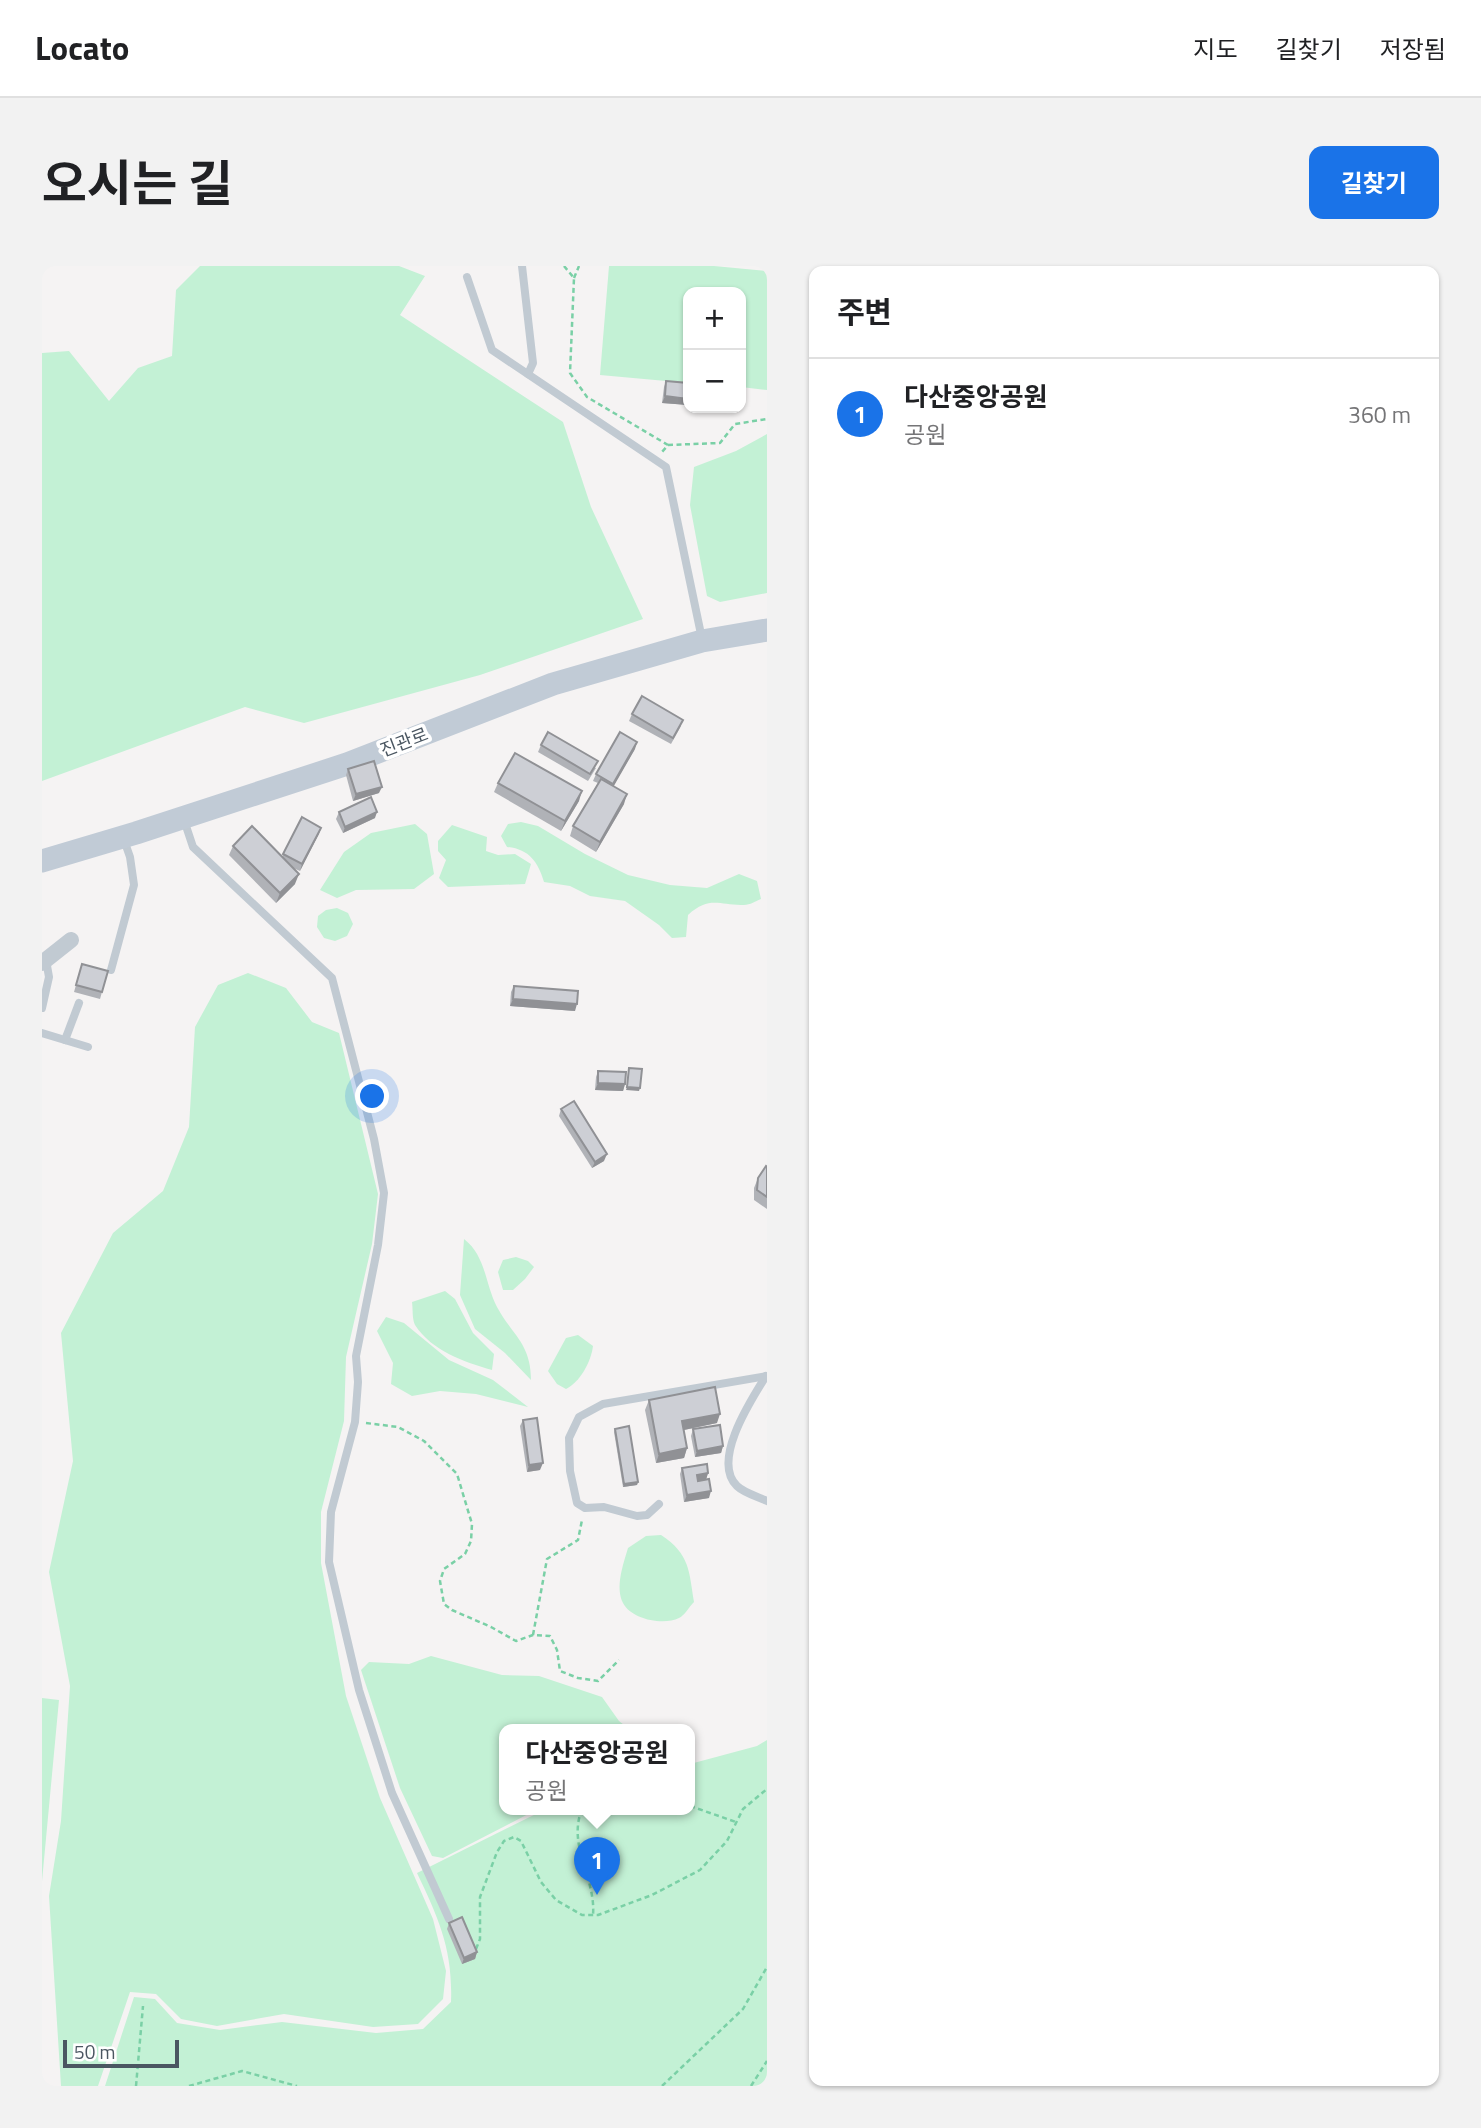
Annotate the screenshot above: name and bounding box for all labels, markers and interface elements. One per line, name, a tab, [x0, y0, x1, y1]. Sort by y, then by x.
text: Locato	[35, 23, 129, 73]
text: 지도	[1193, 31, 1238, 67]
text: 길찾기	[1276, 31, 1342, 67]
text: 저장됨	[1380, 31, 1446, 67]
text: 오시는 길	[42, 145, 233, 220]
button: 길찾기	[1309, 146, 1439, 219]
map controls	[683, 287, 746, 413]
button: +	[683, 287, 746, 350]
text: 주변	[837, 289, 892, 335]
button: −	[683, 350, 746, 413]
text: 다산중앙공원	[904, 377, 1048, 416]
text: 1	[854, 397, 866, 432]
text: 360 m	[1348, 397, 1411, 432]
text: 공원	[904, 417, 946, 452]
street label: 진관로	[376, 720, 432, 764]
your location	[355, 1079, 389, 1113]
popup	[499, 1724, 695, 1815]
text: 다산중앙공원	[525, 1733, 669, 1772]
text: 공원	[525, 1773, 568, 1808]
pin: 1	[574, 1837, 620, 1895]
scale bar	[63, 2037, 178, 2069]
text: 50 m	[74, 2037, 115, 2066]

